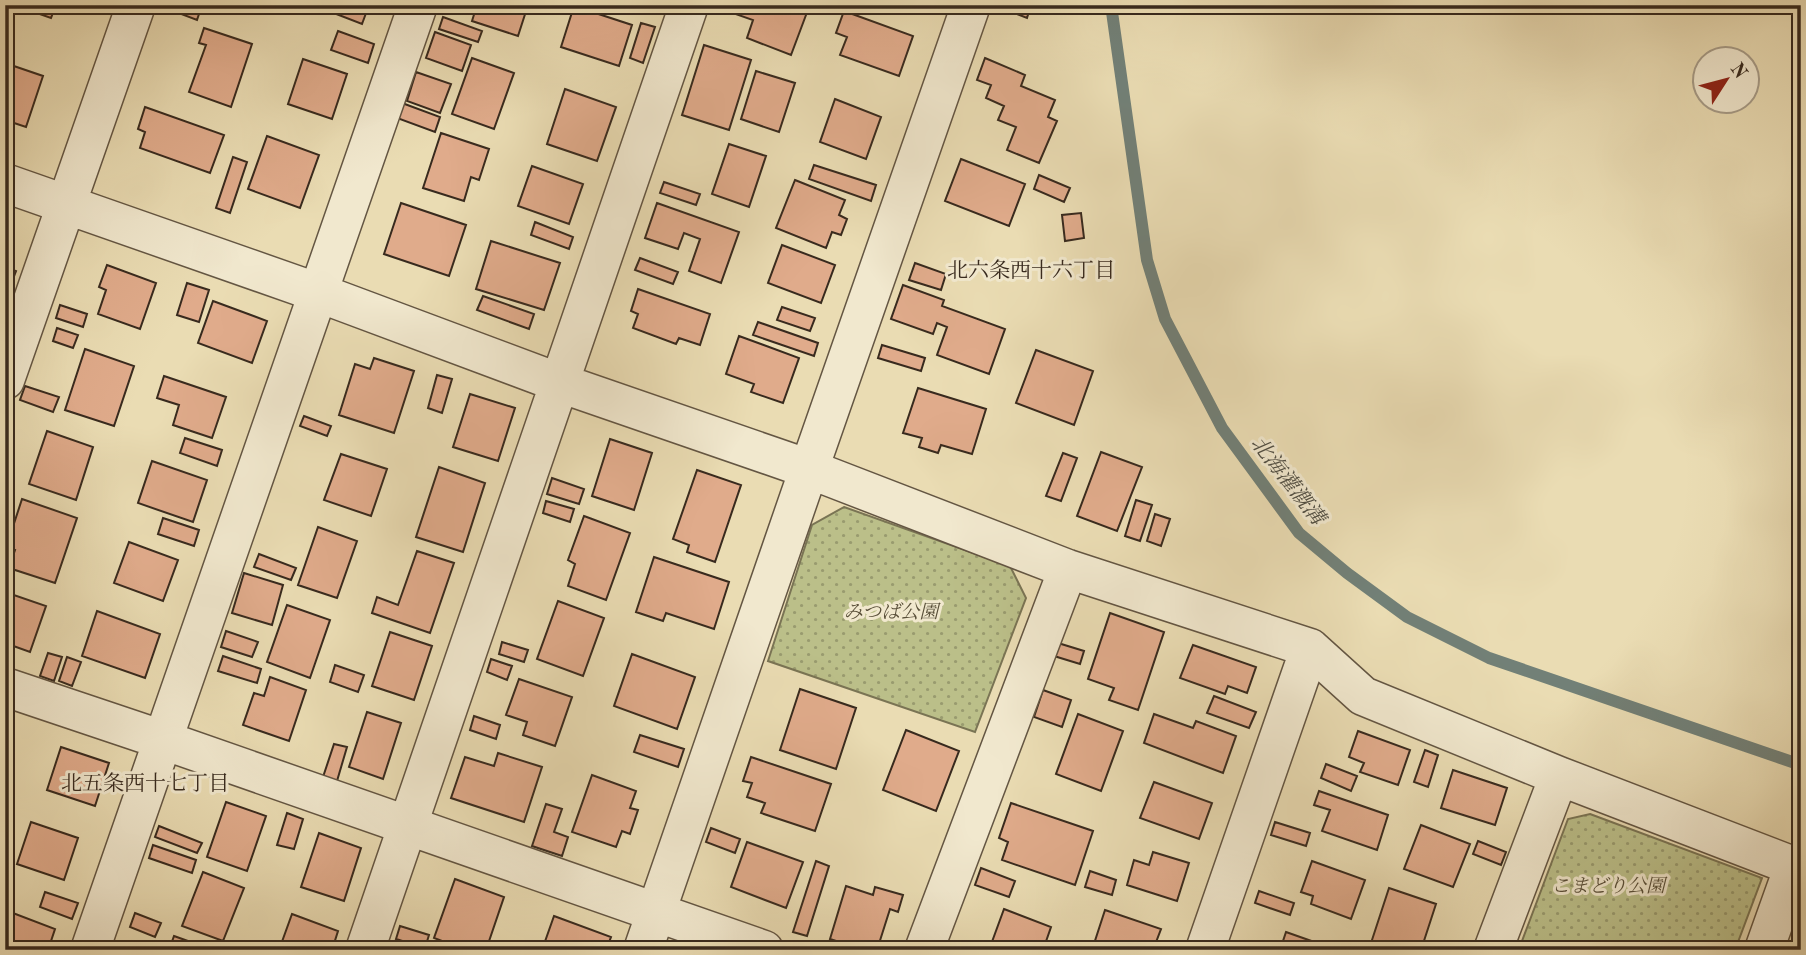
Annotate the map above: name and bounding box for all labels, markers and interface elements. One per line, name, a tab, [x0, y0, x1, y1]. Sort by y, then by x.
north arrow	[1690, 46, 1760, 116]
text: N	[1726, 60, 1750, 83]
district label: 北六条西十六丁目	[947, 259, 1115, 282]
water label: 北海灌漑溝	[1246, 432, 1331, 531]
park label: みつば公園	[844, 602, 941, 623]
district label: 北五条西十七丁目	[61, 772, 229, 795]
park label: こまどり公園	[1551, 876, 1668, 897]

